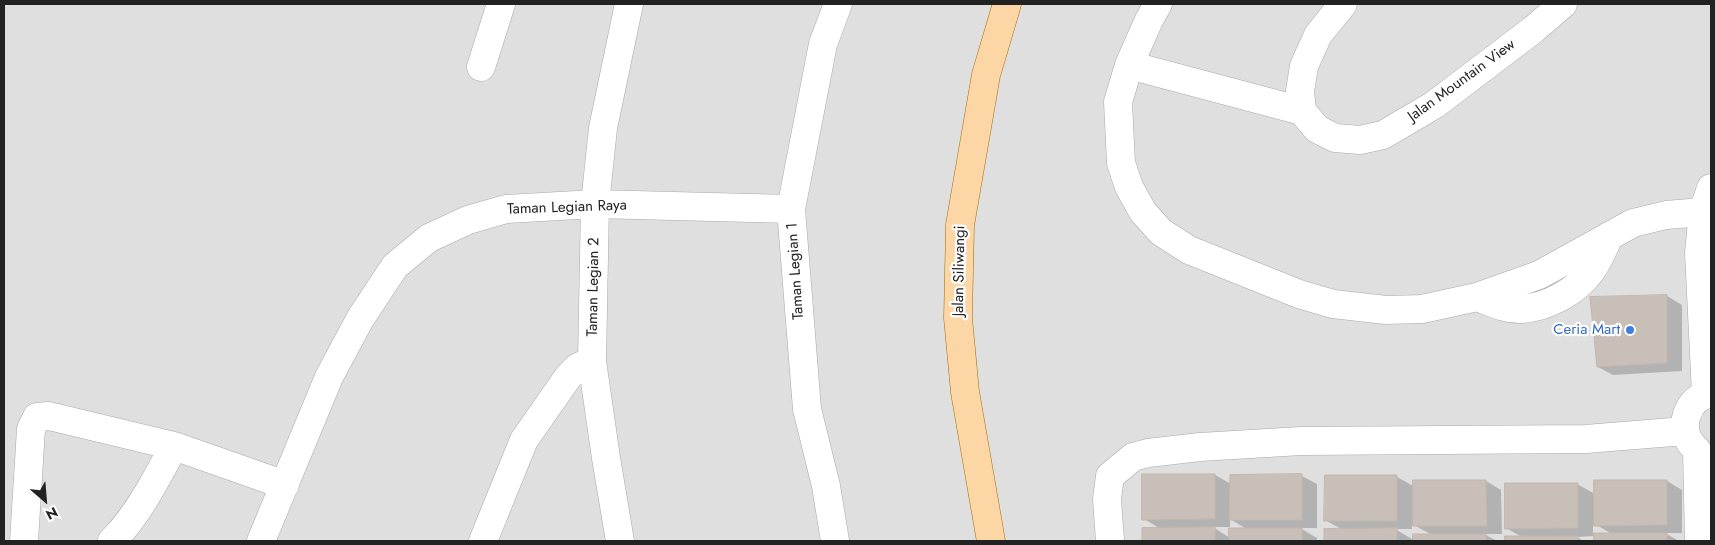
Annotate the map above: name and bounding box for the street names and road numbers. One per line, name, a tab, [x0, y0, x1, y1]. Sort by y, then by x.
street label: Jalan Mountain View	[1405, 36, 1519, 126]
street label: Taman Legian Raya	[507, 197, 627, 219]
street label: Taman Legian 1	[784, 222, 808, 320]
street label: Jalan Siliwangi	[950, 225, 970, 317]
street label: Taman Legian 2	[584, 237, 604, 337]

